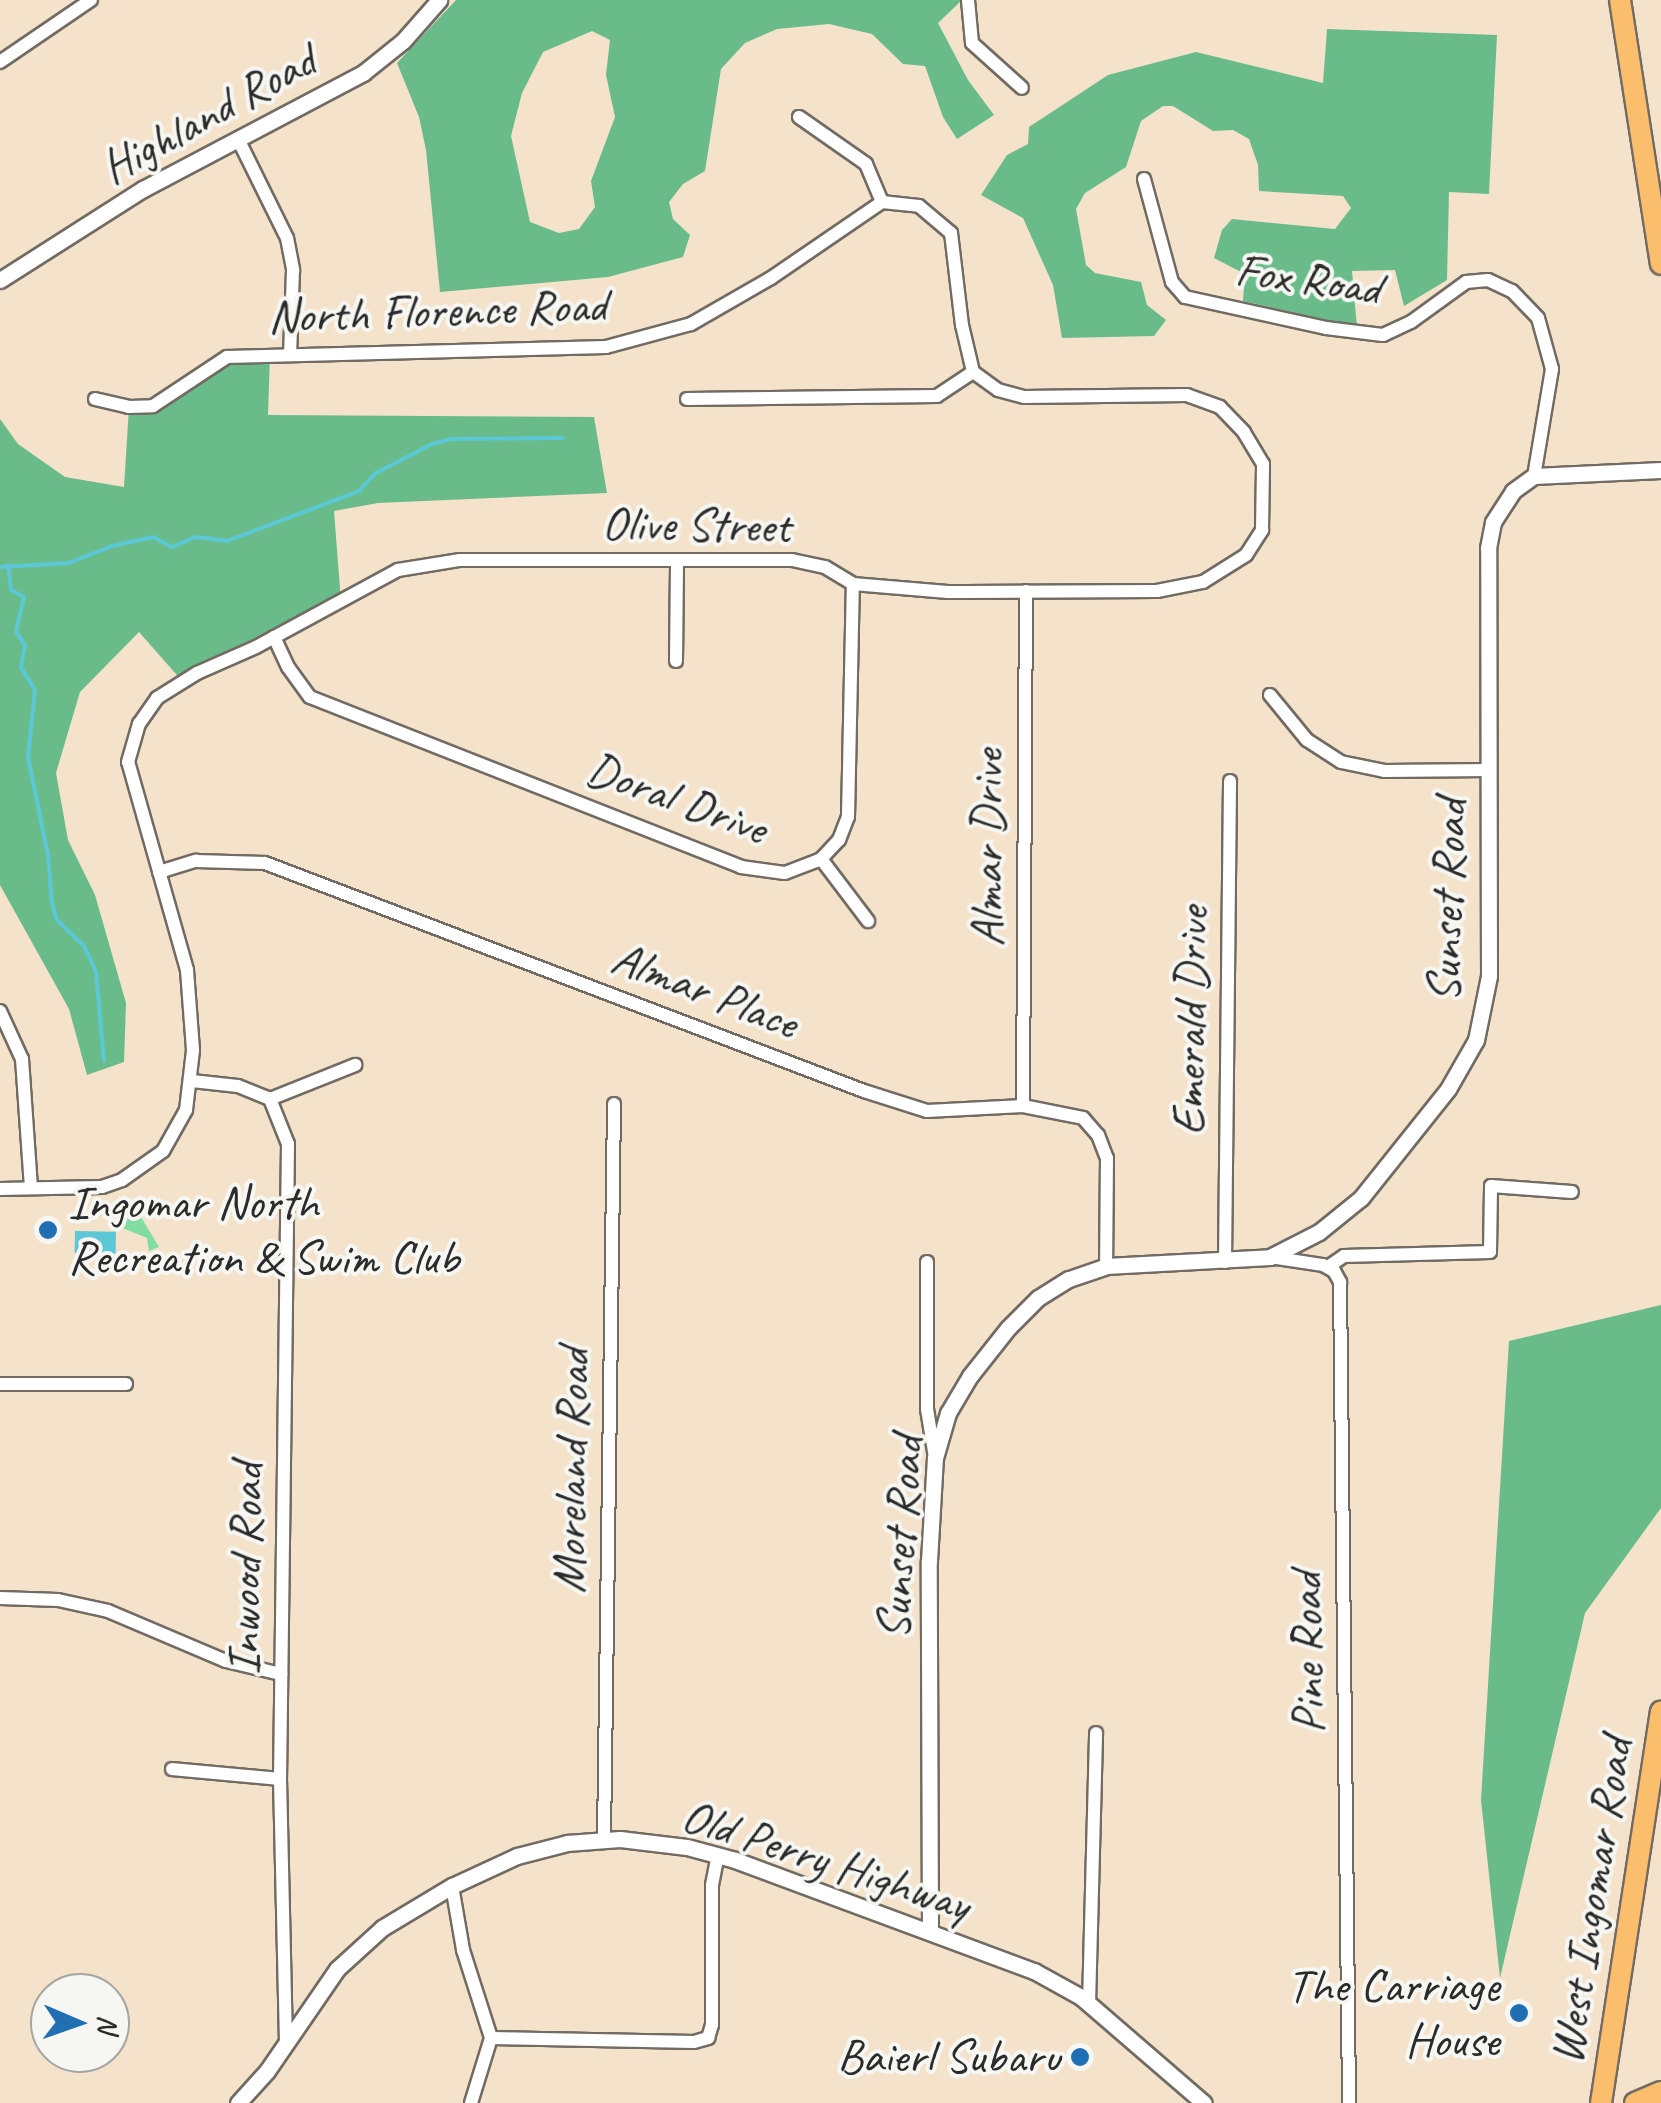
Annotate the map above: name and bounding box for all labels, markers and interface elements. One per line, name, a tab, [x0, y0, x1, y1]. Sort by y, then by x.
street label: Highland Road	[91, 32, 325, 196]
street label: Fox Road	[1232, 240, 1384, 318]
street label: North Florence Road	[267, 276, 607, 346]
street label: Olive Street	[601, 495, 791, 555]
street label: Doral Drive	[579, 739, 775, 857]
street label: Almar Drive	[958, 749, 1016, 947]
street label: Sunset Road	[1415, 799, 1479, 1003]
street label: Emerald Drive	[1159, 906, 1221, 1136]
street label: Almar Place	[603, 928, 807, 1052]
place label: Ingomar North Recreation & Swim Club	[68, 1173, 459, 1286]
marker: Ingomar North Recreation & Swim Club	[37, 1219, 59, 1241]
street label: Moreland Road	[540, 1348, 602, 1594]
street label: Sunset Road	[864, 1435, 936, 1641]
street label: Inwood Road	[214, 1464, 276, 1674]
street label: Pine Road	[1277, 1572, 1337, 1734]
street label: West Ingomar Road	[1537, 1736, 1645, 2066]
street label: Old Perry Highway	[675, 1786, 977, 1934]
place label: The Carriage House	[1287, 1956, 1499, 2069]
north arrow	[30, 1973, 130, 2073]
marker: The Carriage House	[1508, 2002, 1530, 2024]
text: N	[91, 2015, 126, 2033]
place label: Baierl Subaru	[838, 2028, 1060, 2086]
marker: Baierl Subaru	[1069, 2046, 1091, 2068]

